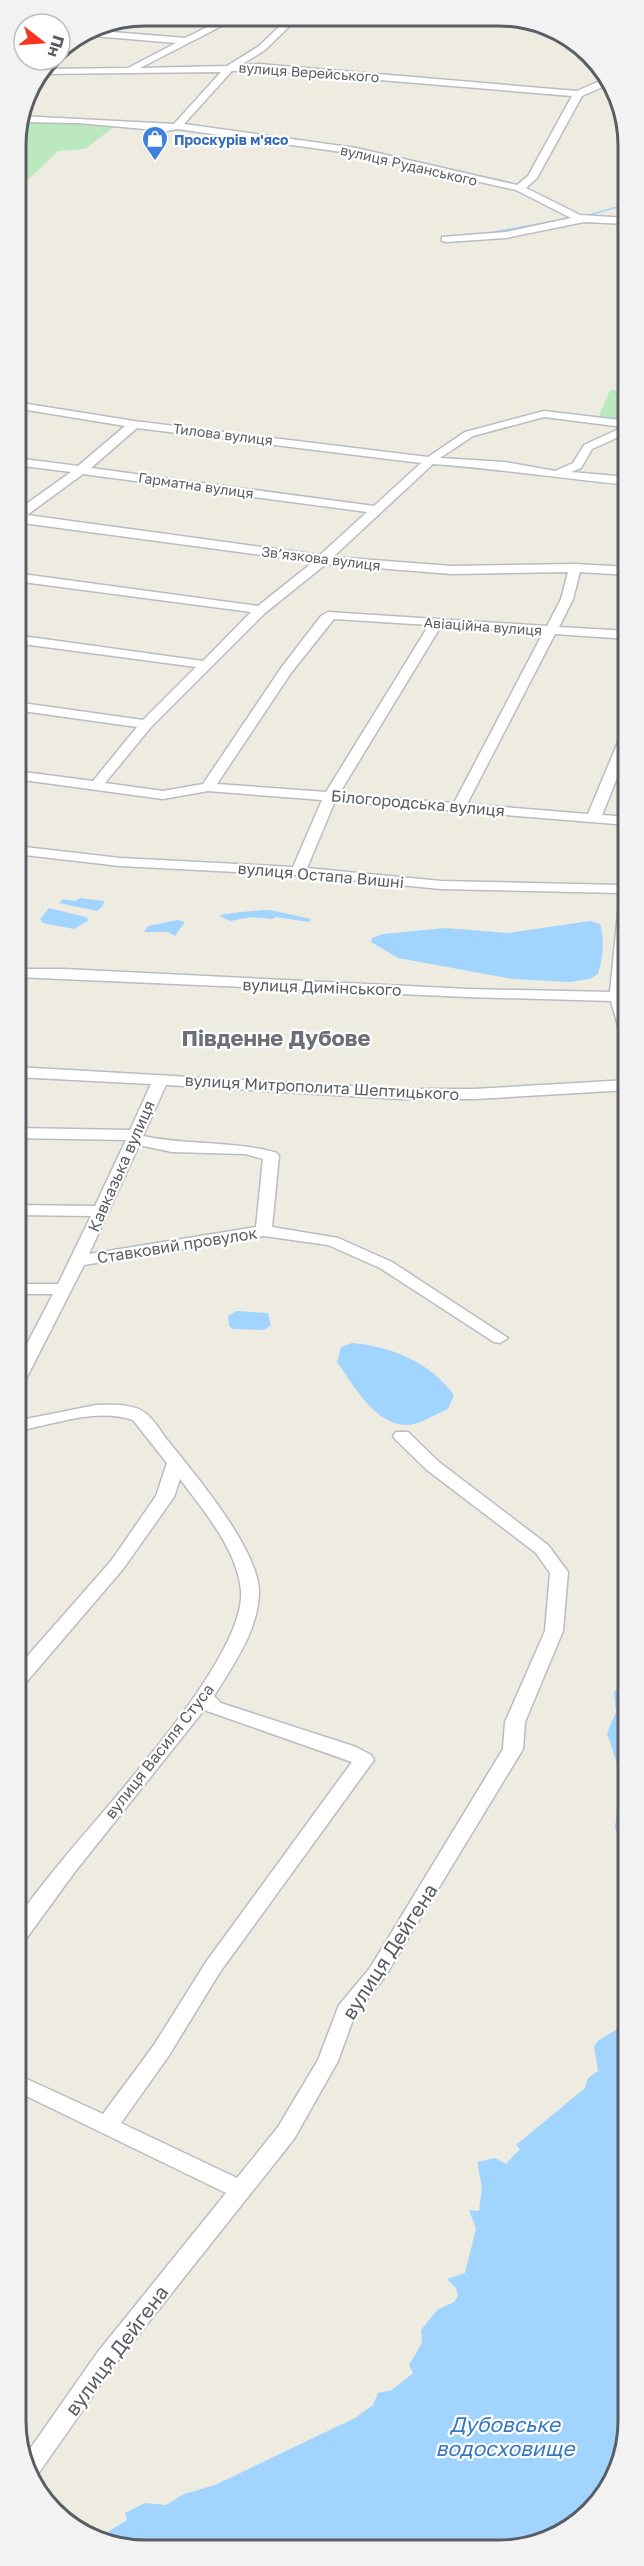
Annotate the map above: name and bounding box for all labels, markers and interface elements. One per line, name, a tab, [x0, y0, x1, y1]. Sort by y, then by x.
north arrow	[12, 12, 72, 72]
text: Пн	[44, 33, 69, 60]
street label: вулиця Верейського	[238, 59, 380, 85]
shop icon: Проскурів м'ясо	[140, 124, 170, 162]
place label: Проскурів м'ясо	[174, 131, 288, 148]
street label: вулиця Руданського	[339, 141, 479, 189]
street label: Тилова вулиця	[172, 419, 274, 449]
street label: Гарматна вулиця	[137, 468, 255, 502]
street label: Звʼязкова вулиця	[260, 542, 382, 574]
street label: Авіаційна вулиця	[423, 613, 543, 639]
street label: Білогородська вулиця	[330, 785, 506, 821]
street label: вулиця Остапа Вишні	[237, 858, 405, 892]
street label: вулиця Димінського	[242, 974, 402, 1000]
district label: Південне Дубове	[182, 1024, 370, 1051]
street label: вулиця Митрополита Шептицького	[184, 1070, 460, 1104]
street label: Кавказька вулиця	[83, 1097, 159, 1235]
street label: Ставковий провулок	[95, 1222, 259, 1268]
street label: вулиця Василя Стуса	[100, 1680, 218, 1822]
street label: вулиця Дейгена	[336, 1879, 442, 2023]
street label: вулиця Дейгена	[59, 2280, 173, 2420]
water label: Дубовське водосховище	[435, 2411, 576, 2461]

